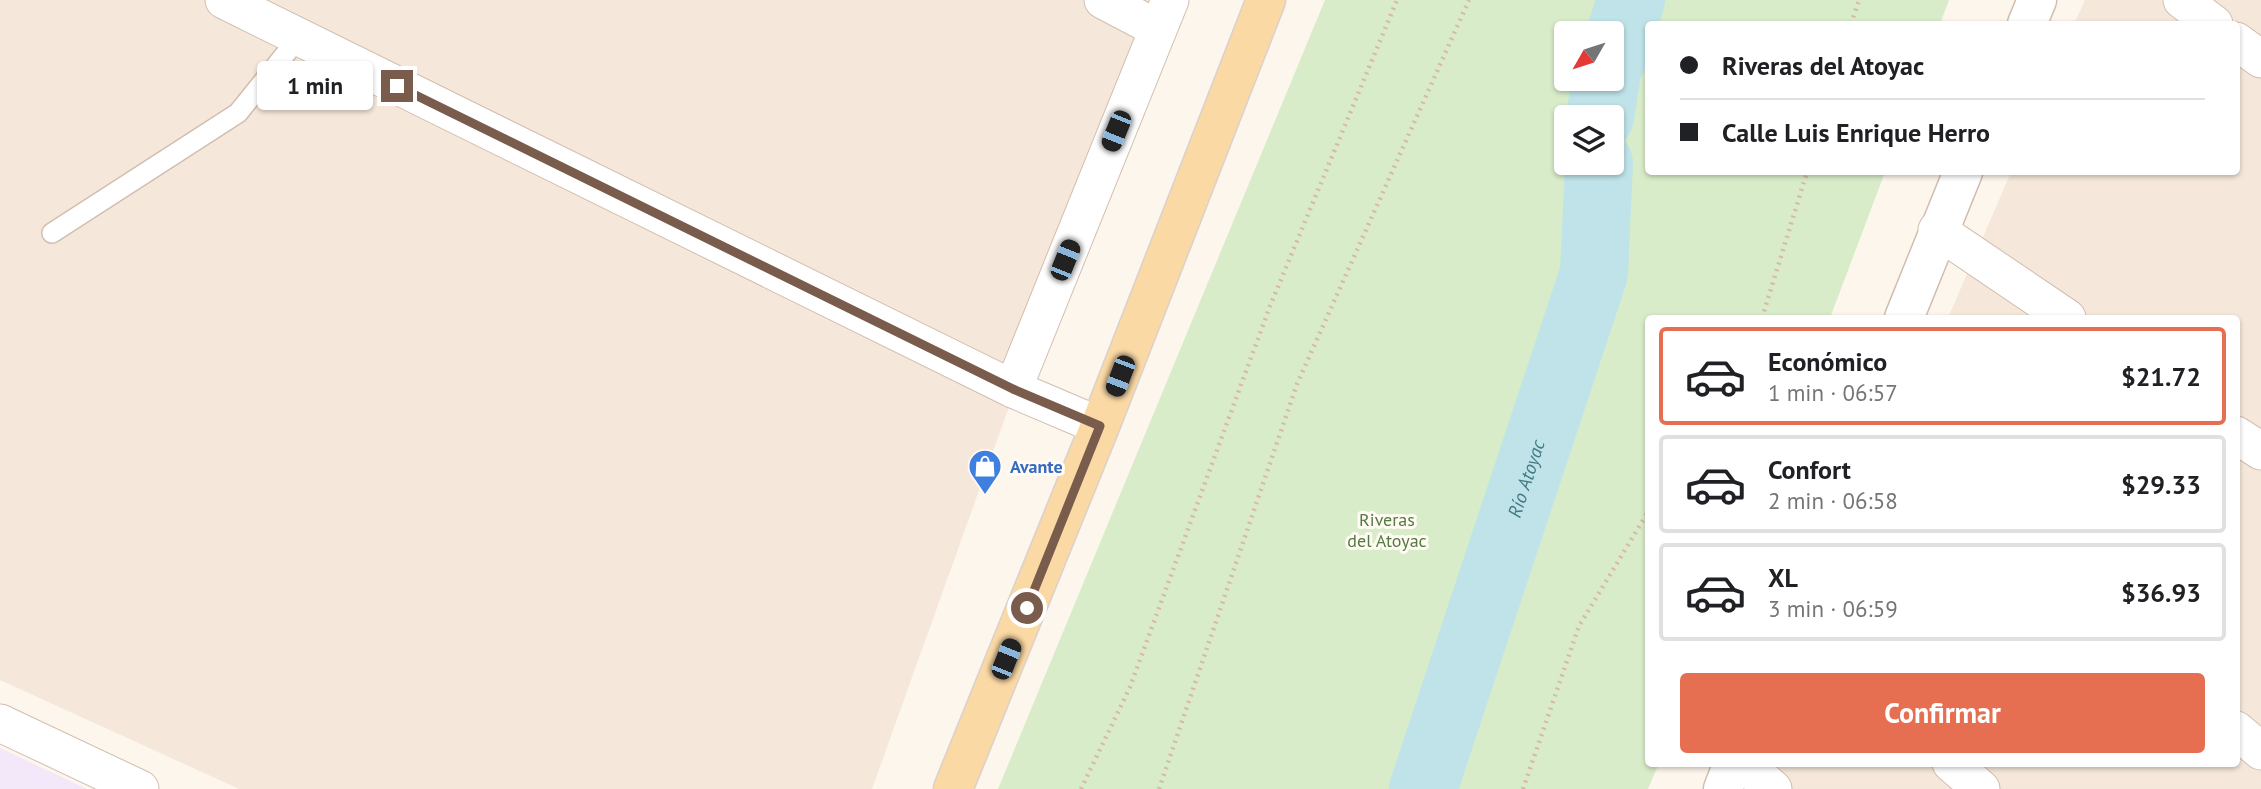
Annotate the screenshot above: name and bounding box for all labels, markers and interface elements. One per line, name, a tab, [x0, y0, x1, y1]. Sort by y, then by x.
north arrow	[1554, 21, 1624, 91]
map controls	[1554, 21, 1624, 175]
text: Riveras del Atoyac	[1722, 49, 1924, 82]
callout: 1 min	[257, 62, 372, 110]
route end	[381, 70, 413, 102]
text: 1 min	[287, 71, 343, 100]
button: layers	[1554, 105, 1624, 175]
car	[1099, 108, 1134, 154]
text: Calle Luis Enrique Herro	[1722, 116, 1990, 149]
car	[1048, 237, 1083, 283]
icon: car	[1684, 345, 1747, 408]
text: Económico	[1768, 345, 1887, 378]
car	[1103, 353, 1138, 399]
text: $21.72	[2121, 360, 2201, 393]
text: 1 min · 06:57	[1768, 378, 1898, 407]
water label: Río Atoyac	[1502, 436, 1550, 520]
shop icon: Avante	[966, 447, 1004, 496]
icon: car	[1684, 453, 1747, 516]
text: Confort	[1768, 453, 1851, 486]
place label: Avante	[1010, 455, 1063, 478]
text: $29.33	[2121, 468, 2201, 501]
text: 2 min · 06:58	[1768, 486, 1898, 515]
park label: Riveras del Atoyac	[1347, 508, 1427, 552]
icon: car	[1684, 561, 1747, 624]
text: XL	[1768, 561, 1798, 594]
text: $36.93	[2121, 576, 2201, 609]
route start	[1011, 592, 1043, 624]
text: 3 min · 06:59	[1768, 594, 1898, 623]
car	[989, 636, 1024, 682]
button: Confirmar	[1680, 673, 2205, 753]

